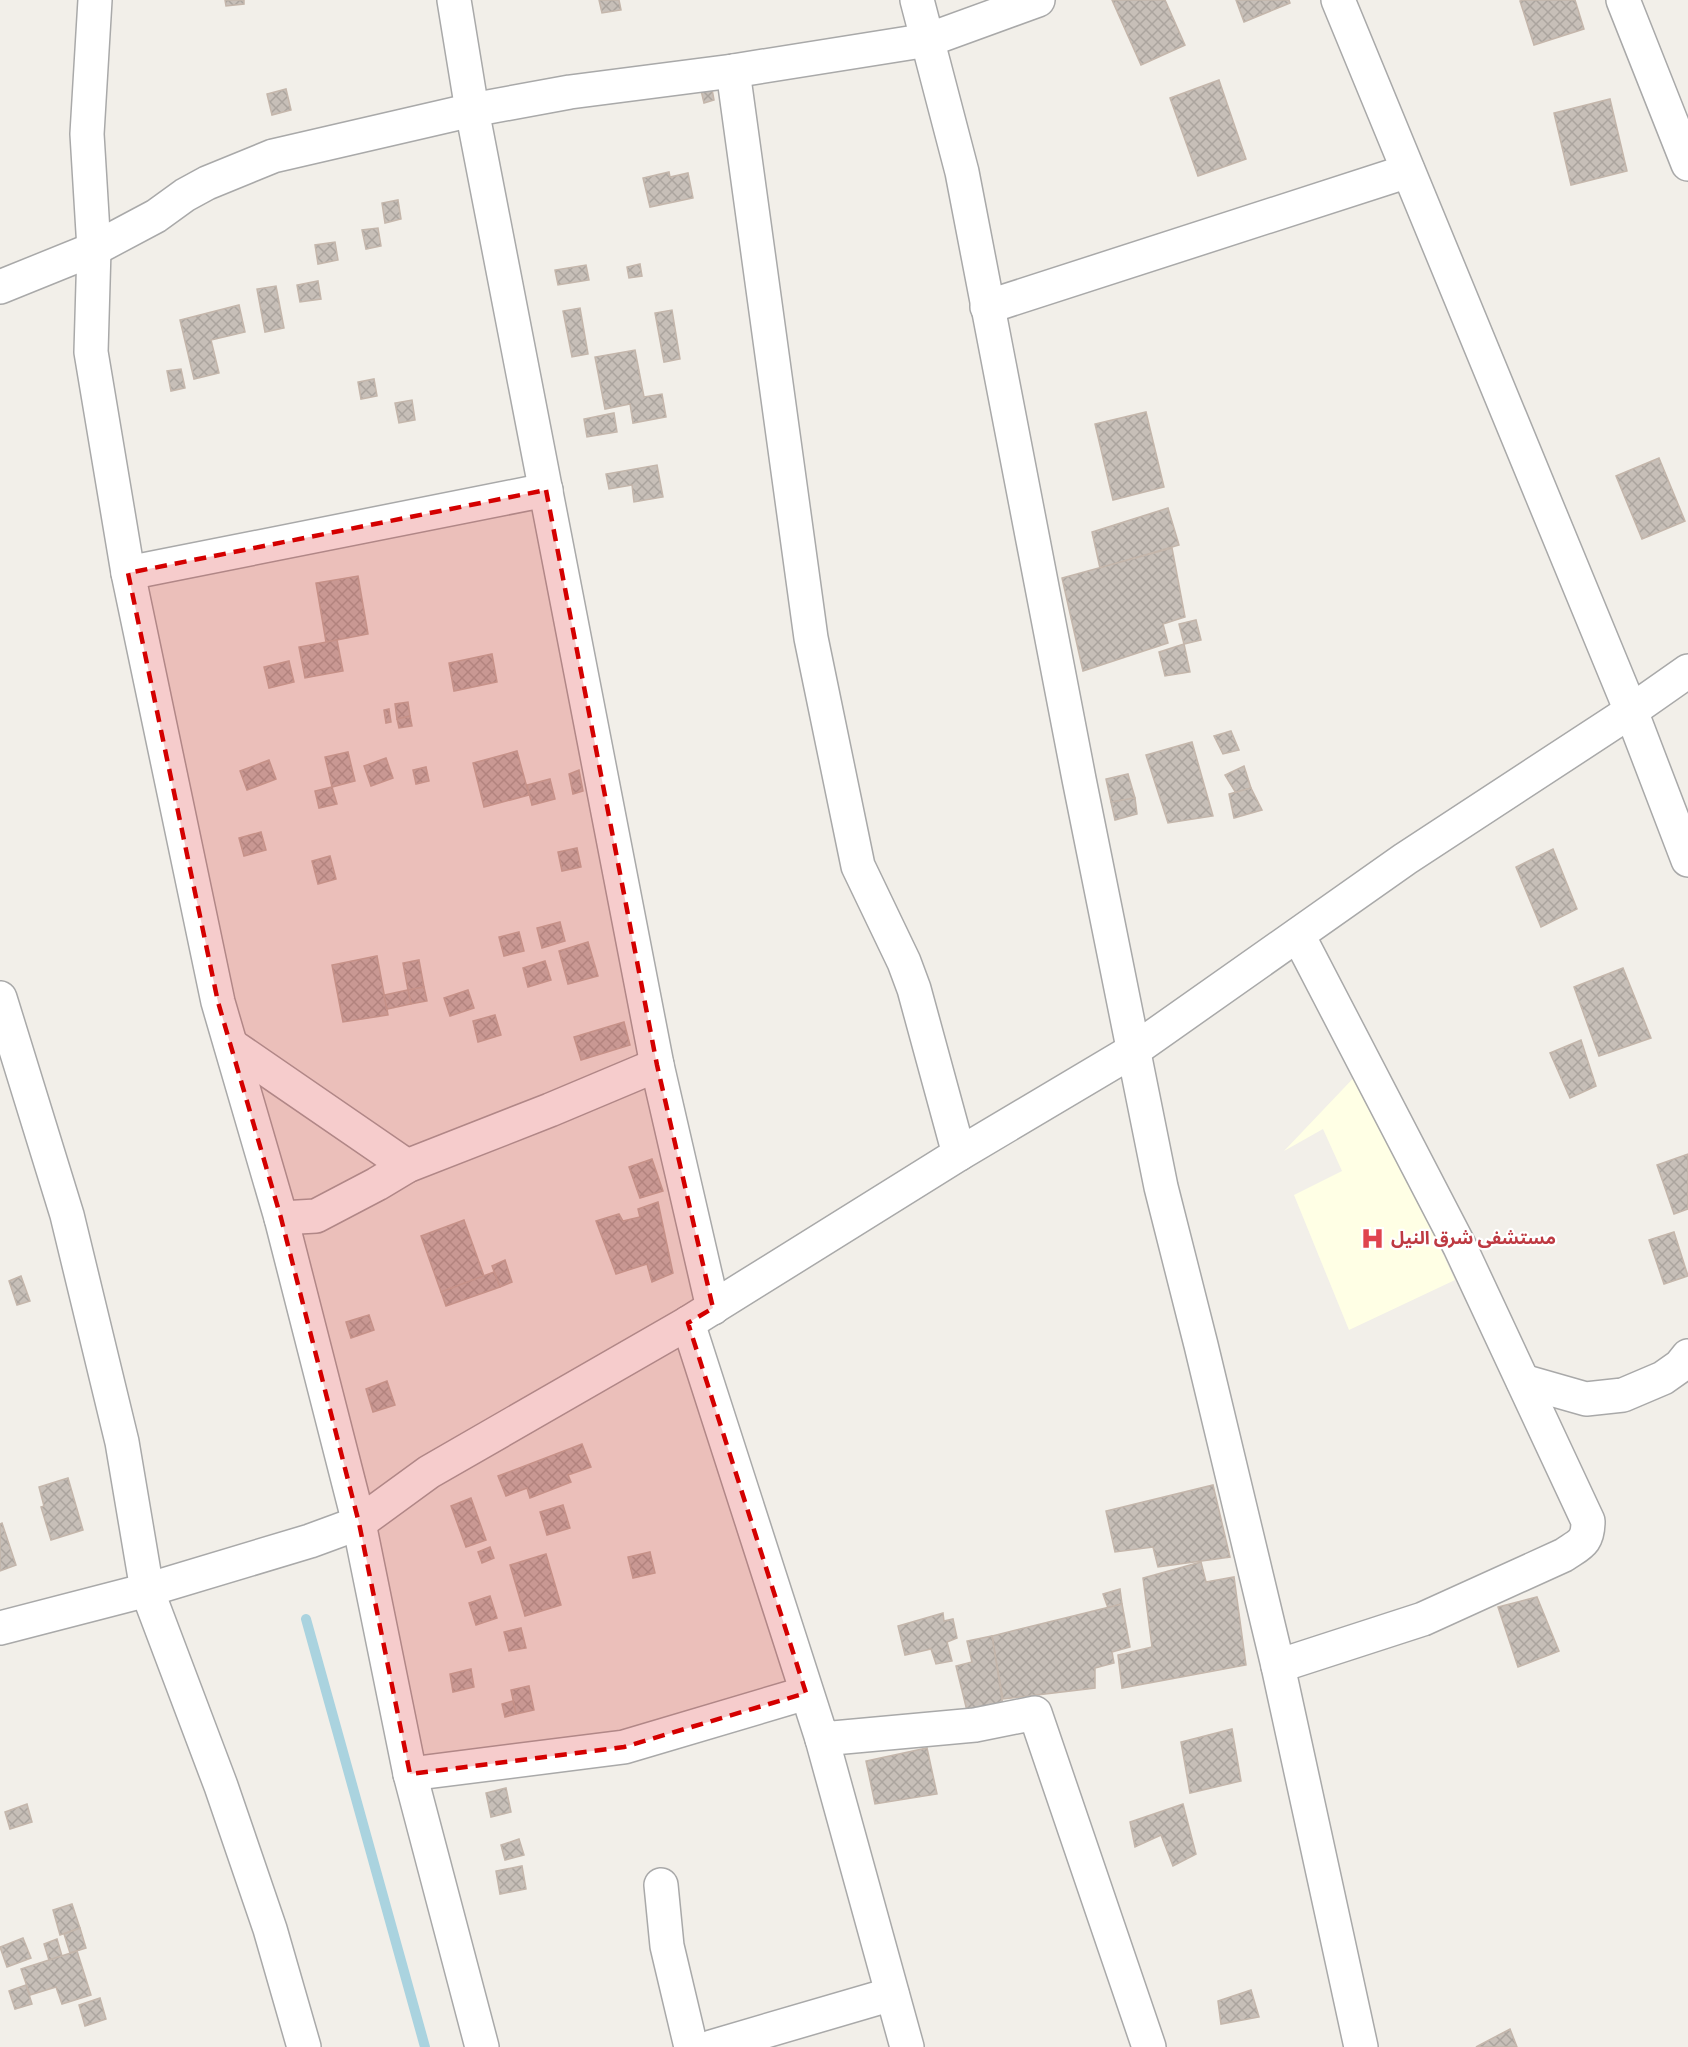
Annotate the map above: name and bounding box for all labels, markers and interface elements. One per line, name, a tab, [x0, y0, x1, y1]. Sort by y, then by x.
hospital icon: مستشفى شرق النيل	[1360, 1225, 1386, 1251]
place label: مستشفى شرق النيل	[1391, 1227, 1556, 1249]

